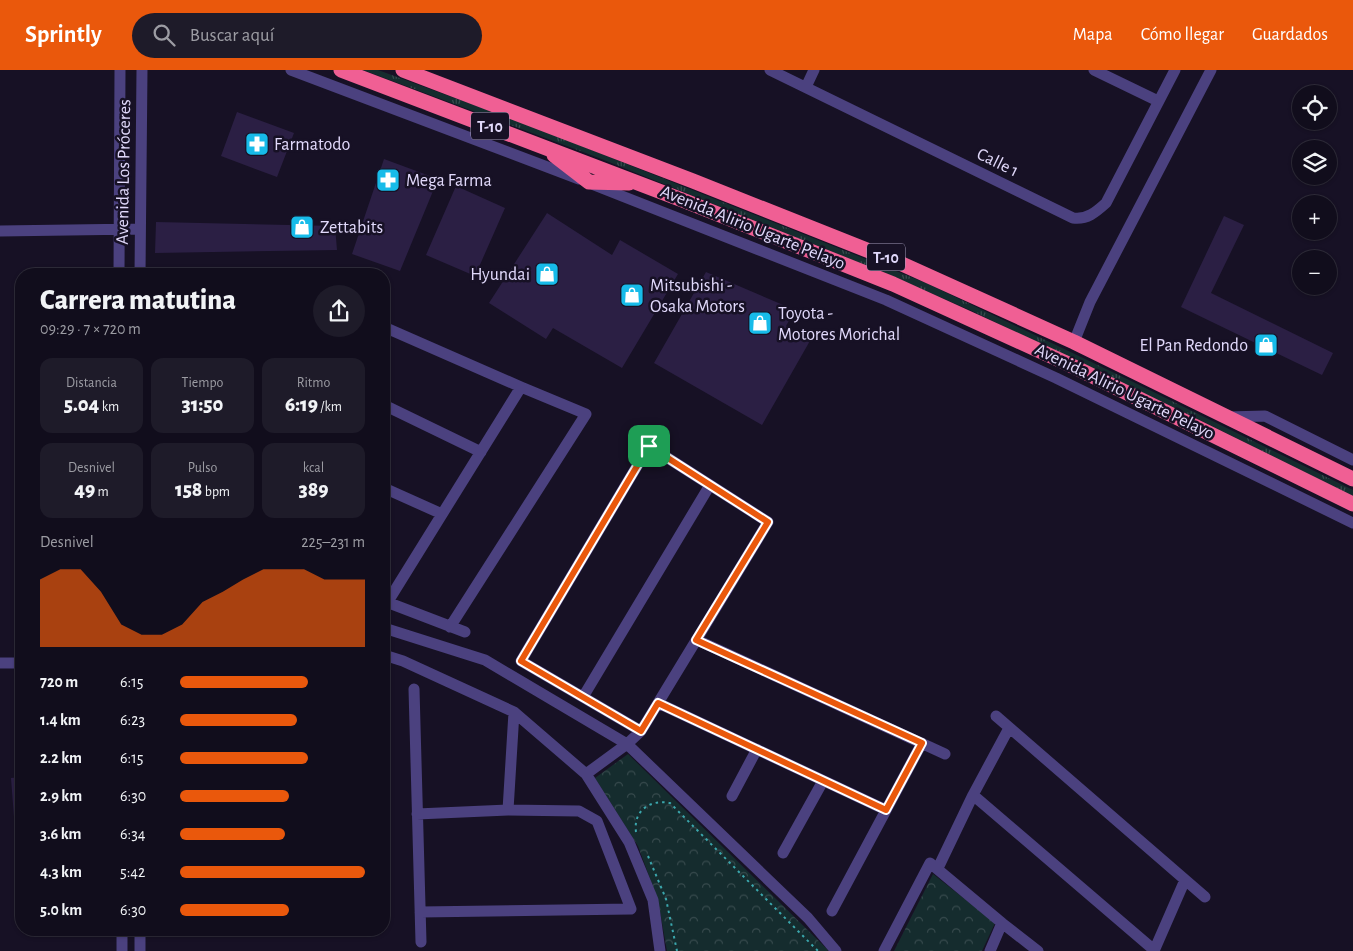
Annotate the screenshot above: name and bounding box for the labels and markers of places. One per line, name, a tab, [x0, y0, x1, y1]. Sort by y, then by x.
pharmacy icon: Farmatodo	[244, 131, 270, 157]
place label: Farmatodo	[274, 136, 351, 154]
pharmacy icon: Mega Farma	[375, 167, 401, 193]
place label: Mega Farma	[406, 172, 492, 190]
shop icon: Zettabits	[289, 214, 315, 240]
place label: Zettabits	[320, 219, 383, 237]
shop icon: Hyundai	[534, 261, 560, 287]
place label: Hyundai	[470, 266, 530, 284]
place label: Mitsubishi - Osaka Motors	[650, 277, 745, 316]
shop icon: Mitsubishi - Osaka Motors	[619, 282, 645, 308]
place label: Toyota - Motores Morichal	[778, 305, 900, 344]
shop icon: Toyota - Motores Morichal	[747, 310, 773, 336]
shop icon: El Pan Redondo	[1253, 332, 1279, 358]
place label: El Pan Redondo	[1140, 337, 1248, 355]
pin	[628, 425, 670, 467]

